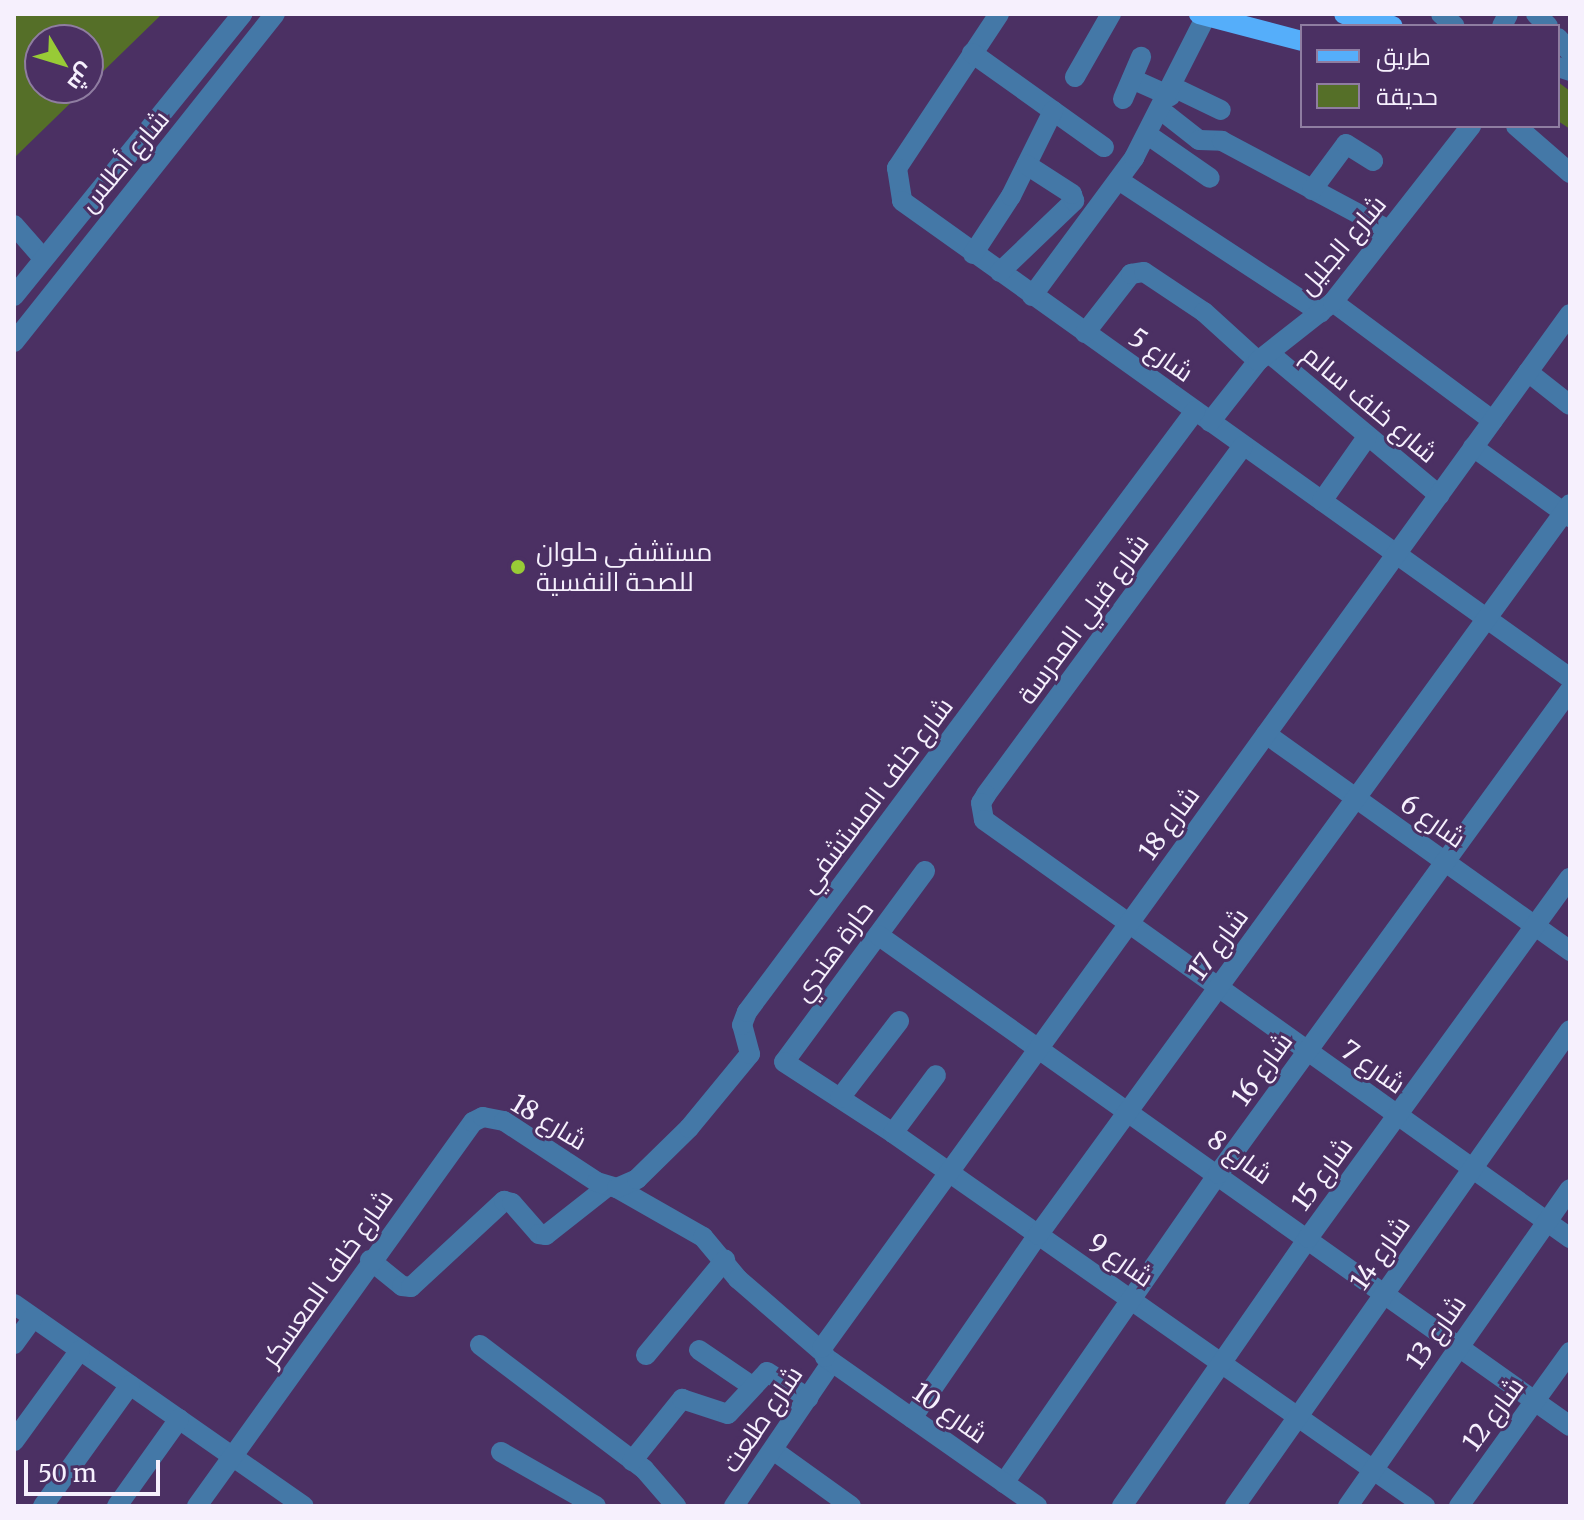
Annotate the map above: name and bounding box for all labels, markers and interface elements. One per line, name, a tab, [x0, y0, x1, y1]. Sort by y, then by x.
north arrow	[24, 24, 104, 104]
legend	[1300, 24, 1560, 128]
text: طريق	[1376, 41, 1431, 72]
text: ش	[62, 58, 101, 97]
text: حديقة	[1376, 81, 1438, 112]
street label: شارع أطلس	[72, 104, 176, 218]
street label: شارع الجليل	[1291, 189, 1393, 301]
street label: شارع 5	[1123, 322, 1199, 388]
street label: شارع خلف سالم	[1296, 339, 1444, 469]
street label: شارع قبلي المدرسة	[1011, 528, 1155, 710]
place label: مستشفي حلوان للصحة النفسية	[536, 536, 713, 598]
marker: مستشفي حلوان للصحة النفسية	[507, 556, 529, 578]
street label: شارع خلف المستشفي	[792, 691, 960, 899]
street label: شارع 18	[1132, 780, 1206, 866]
street label: شارع 6	[1394, 788, 1472, 854]
street label: حارة هندي	[786, 895, 880, 1007]
street label: شارع 17	[1181, 902, 1255, 986]
street label: شارع 16	[1225, 1026, 1299, 1112]
street label: شارع 7	[1335, 1034, 1411, 1100]
street label: شارع 18	[505, 1087, 593, 1157]
street label: شارع 8	[1202, 1123, 1278, 1191]
street label: شارع 15	[1285, 1131, 1359, 1217]
street label: شارع خلف المعسكر	[255, 1184, 399, 1372]
street label: شارع 14	[1343, 1210, 1417, 1296]
street label: شارع 9	[1082, 1226, 1160, 1294]
street label: شارع 13	[1400, 1289, 1472, 1375]
street label: شارع طلعت	[715, 1360, 809, 1478]
street label: شارع 12	[1456, 1371, 1530, 1457]
street label: شارع 10	[907, 1376, 993, 1450]
scale bar	[28, 1444, 164, 1494]
text: 50 m	[38, 1458, 97, 1489]

